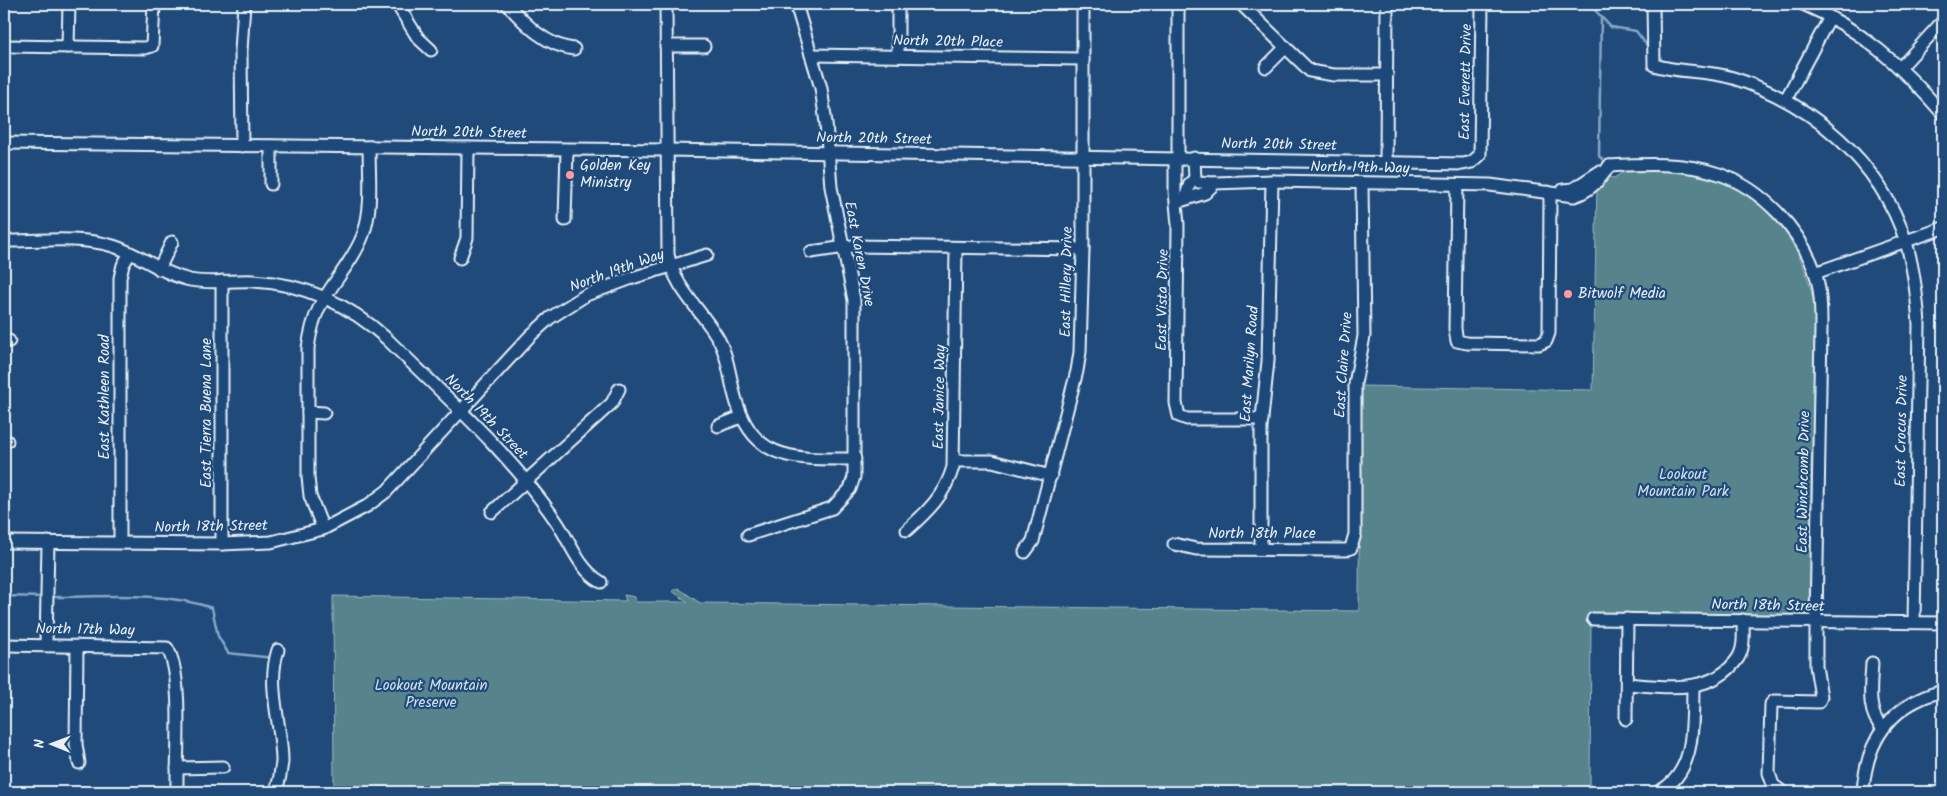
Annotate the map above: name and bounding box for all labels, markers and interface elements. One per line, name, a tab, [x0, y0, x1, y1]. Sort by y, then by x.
street label: East Everett Drive	[1453, 23, 1479, 140]
street label: North 20th Place	[893, 29, 1004, 55]
street label: North 20th Street	[411, 120, 527, 146]
street label: North 20th Street	[816, 126, 932, 152]
street label: North 20th Street	[1221, 132, 1337, 158]
place label: Golden Key Ministry	[580, 154, 651, 195]
street label: North 19th Way	[1310, 155, 1411, 181]
marker: Golden Key Ministry	[564, 169, 576, 181]
street label: East Karen Drive	[837, 199, 881, 309]
street label: East Hillery Drive	[1054, 226, 1080, 338]
street label: North 19th Way	[566, 242, 669, 299]
street label: East Vista Drive	[1150, 248, 1176, 351]
place label: Bitwolf Media	[1578, 282, 1666, 306]
marker: Bitwolf Media	[1562, 288, 1574, 300]
street label: East Marilyn Road	[1234, 305, 1266, 423]
street label: East Claire Drive	[1328, 311, 1360, 419]
street label: East Kathleen Road	[93, 334, 117, 460]
street label: East Tierra Buena Lane	[195, 338, 219, 488]
street label: East Janice Way	[927, 343, 953, 450]
street label: North 19th Street	[439, 368, 534, 466]
street label: East Crocus Drive	[1889, 374, 1915, 487]
street label: East Winchcomb Drive	[1791, 410, 1817, 554]
park label: Lookout Mountain Park	[1637, 463, 1730, 504]
street label: North 18th Street	[154, 514, 268, 540]
street label: North 18th Place	[1208, 522, 1316, 546]
street label: North 18th Street	[1711, 593, 1825, 619]
street label: North 17th Way	[35, 617, 136, 643]
park label: Lookout Mountain Preserve	[375, 674, 487, 715]
north arrow	[28, 718, 78, 768]
text: N	[29, 739, 51, 748]

